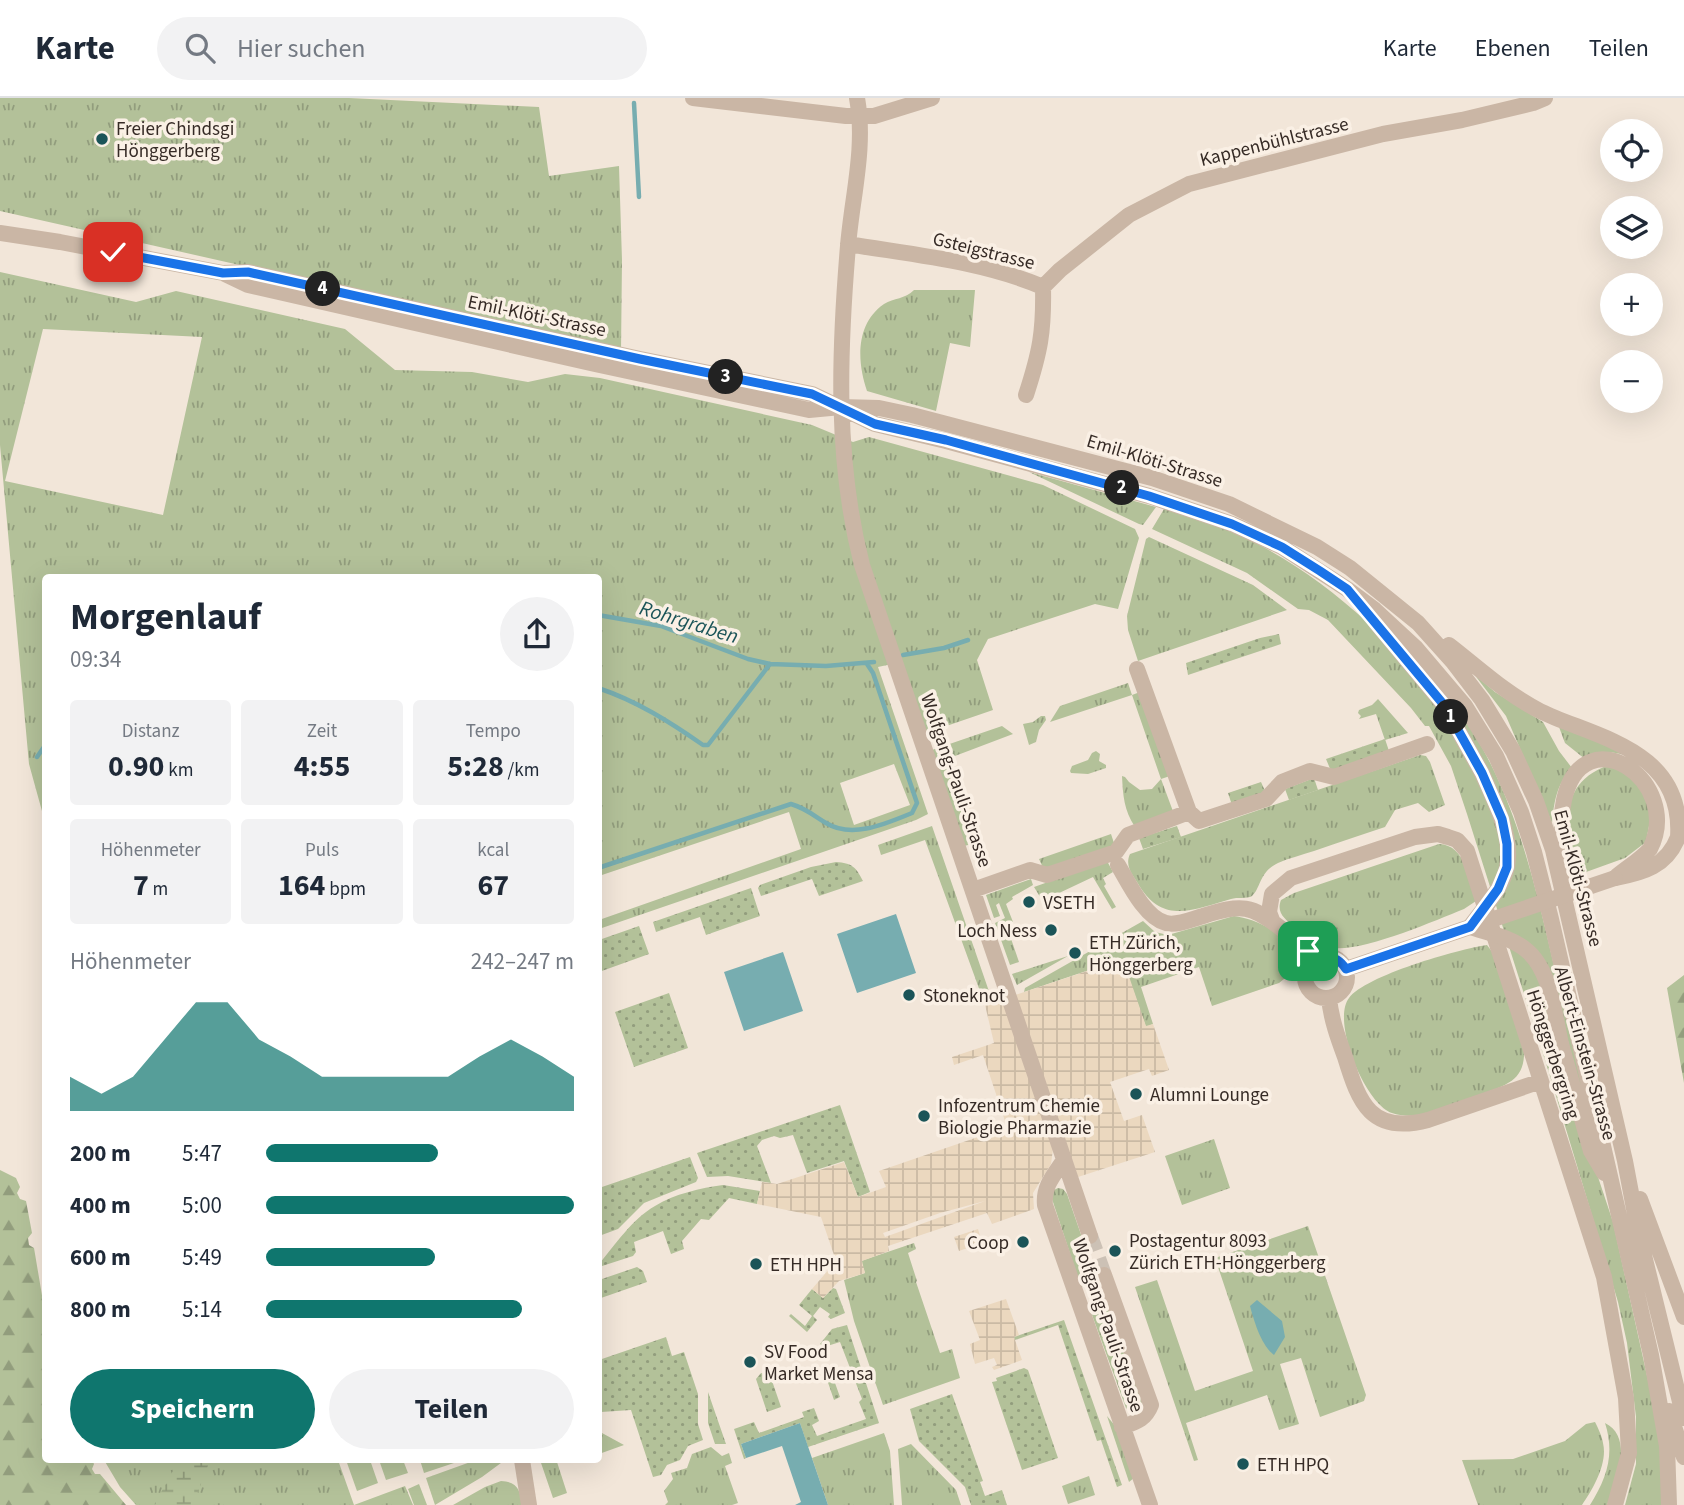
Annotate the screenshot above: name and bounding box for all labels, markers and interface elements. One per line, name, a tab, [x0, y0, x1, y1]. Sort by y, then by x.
search box	[157, 17, 647, 80]
text: Karte	[35, 25, 115, 72]
icon: search	[181, 29, 219, 67]
text: Hier suchen	[237, 30, 366, 67]
text: Karte	[1383, 31, 1437, 66]
text: Ebenen	[1475, 31, 1551, 66]
text: Teilen	[1589, 31, 1649, 66]
street label: Kappenbühlstrasse	[1197, 111, 1352, 174]
place label: Freier Chindsgi Hönggerberg	[116, 116, 234, 165]
map controls	[1600, 119, 1663, 413]
button: locate	[1600, 119, 1663, 182]
marker: Freier Chindsgi Hönggerberg	[94, 131, 110, 147]
button: layers	[1600, 196, 1663, 259]
pin	[83, 222, 143, 282]
street label: Gsteigstrasse	[930, 226, 1037, 277]
icon: check	[94, 233, 132, 271]
pin: 4	[306, 272, 340, 306]
button: +	[1600, 273, 1663, 336]
text: 4	[317, 275, 328, 302]
street label: Emil-Klöti-Strasse	[465, 289, 608, 344]
button: −	[1600, 350, 1663, 413]
pin: 3	[708, 360, 744, 394]
text: 3	[720, 363, 731, 390]
street label: Emil-Klöti-Strasse	[1083, 428, 1226, 495]
pin: 2	[1104, 470, 1140, 506]
text: 2	[1116, 474, 1127, 501]
text: Morgenlauf	[70, 590, 261, 644]
water label: Rohrgraben	[636, 593, 742, 651]
button: share	[500, 597, 574, 671]
text: 09:34	[70, 643, 121, 676]
street label: Wolfgang-Pauli-Strasse	[913, 690, 998, 871]
pin: 1	[1434, 700, 1468, 734]
text: 1	[1445, 703, 1456, 730]
text: Distanz	[122, 718, 180, 745]
text: Zeit	[307, 718, 337, 745]
text: Tempo	[466, 718, 521, 745]
text: 0.90	[108, 745, 164, 788]
text: 4:55	[294, 745, 350, 788]
text: 5:28	[447, 745, 504, 788]
text: km	[164, 757, 193, 784]
text: /km	[504, 757, 539, 784]
street label: Emil-Klöti-Strasse	[1546, 807, 1609, 950]
text: Höhenmeter	[101, 837, 201, 864]
text: Puls	[305, 837, 339, 864]
text: kcal	[477, 837, 509, 864]
text: 7	[133, 864, 149, 907]
text: 164	[278, 864, 325, 907]
text: 67	[477, 864, 509, 907]
text: m	[149, 876, 168, 903]
text: bpm	[325, 876, 366, 903]
place label: VSETH	[1043, 890, 1095, 917]
marker: VSETH	[1021, 894, 1037, 910]
place label: Loch Ness	[957, 918, 1037, 945]
pin	[1278, 921, 1338, 981]
marker: Loch Ness	[1043, 922, 1059, 938]
place label: ETH Zürich, Hönggerberg	[1089, 930, 1193, 979]
icon: arrive	[1289, 932, 1327, 970]
text: Höhenmeter	[70, 945, 191, 978]
text: 242–247 m	[471, 945, 574, 978]
marker: ETH Zürich, Hönggerberg	[1067, 945, 1083, 961]
street label: Albert-Einstein-Strasse	[1547, 963, 1622, 1143]
place label: Stoneknot	[923, 983, 1006, 1010]
street label: Hönggerbergring	[1519, 986, 1586, 1123]
marker: Stoneknot	[901, 987, 917, 1003]
place label: Alumni Lounge	[1150, 1082, 1269, 1109]
marker: Alumni Lounge	[1128, 1086, 1144, 1102]
place label: Infozentrum Chemie Biologie Pharmazie	[938, 1093, 1100, 1142]
marker: Infozentrum Chemie Biologie Pharmazie	[916, 1108, 932, 1124]
text: 200 m	[70, 1137, 131, 1170]
text: 5:47	[182, 1137, 222, 1170]
text: 400 m	[70, 1189, 131, 1222]
text: 5:00	[182, 1189, 222, 1222]
place label: Postagentur 8093 Zürich ETH-Hönggerberg	[1129, 1228, 1326, 1277]
place label: Coop	[967, 1230, 1009, 1257]
marker: Coop	[1015, 1234, 1031, 1250]
street label: Wolfgang-Pauli-Strasse	[1065, 1235, 1150, 1416]
text: 600 m	[70, 1241, 131, 1274]
text: 5:49	[182, 1241, 222, 1274]
marker: Postagentur 8093 Zürich ETH-Hönggerberg	[1107, 1243, 1123, 1259]
place label: ETH HPH	[770, 1252, 842, 1279]
marker: ETH HPH	[748, 1256, 764, 1272]
text: 800 m	[70, 1293, 131, 1326]
text: 5:14	[182, 1293, 222, 1326]
place label: SV Food Market Mensa	[764, 1339, 874, 1388]
marker: SV Food Market Mensa	[742, 1354, 758, 1370]
button: Speichern	[70, 1369, 315, 1449]
button: Teilen	[329, 1369, 574, 1449]
place label: ETH HPQ	[1257, 1452, 1329, 1479]
marker: ETH HPQ	[1235, 1456, 1251, 1472]

